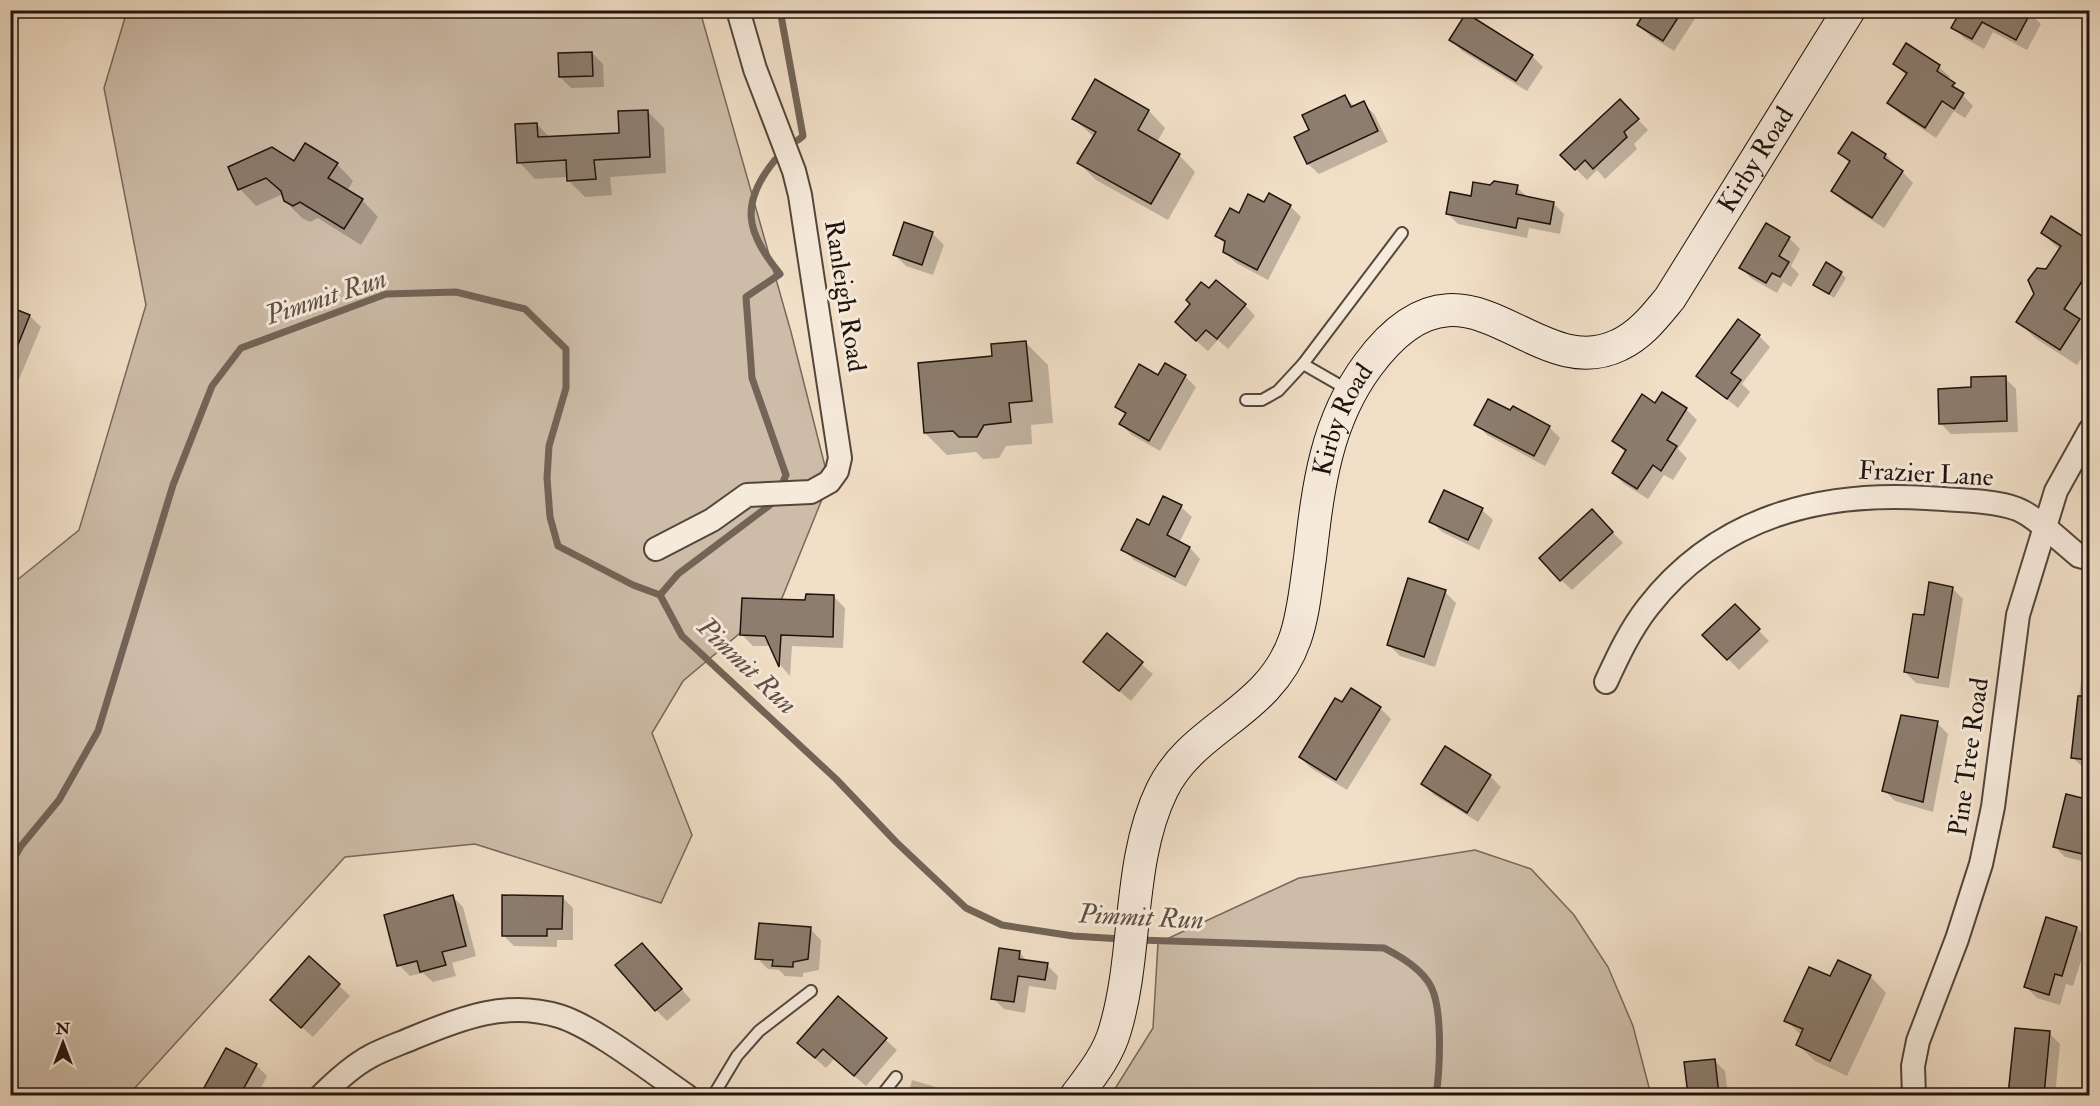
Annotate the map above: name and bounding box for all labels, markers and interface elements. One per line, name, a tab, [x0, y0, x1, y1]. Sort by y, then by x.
street label: Kirby Road	[1711, 101, 1801, 219]
street label: Ranleigh Road	[817, 218, 873, 374]
water label: Pimmit Run	[260, 262, 391, 332]
street label: Kirby Road	[1306, 357, 1380, 479]
street label: Frazier Lane	[1858, 454, 1995, 494]
water label: Pimmit Run	[690, 610, 804, 721]
street label: Pine Tree Road	[1942, 676, 1996, 838]
water label: Pimmit Run	[1077, 897, 1204, 937]
north arrow	[33, 1013, 93, 1073]
text: N	[55, 1019, 71, 1039]

